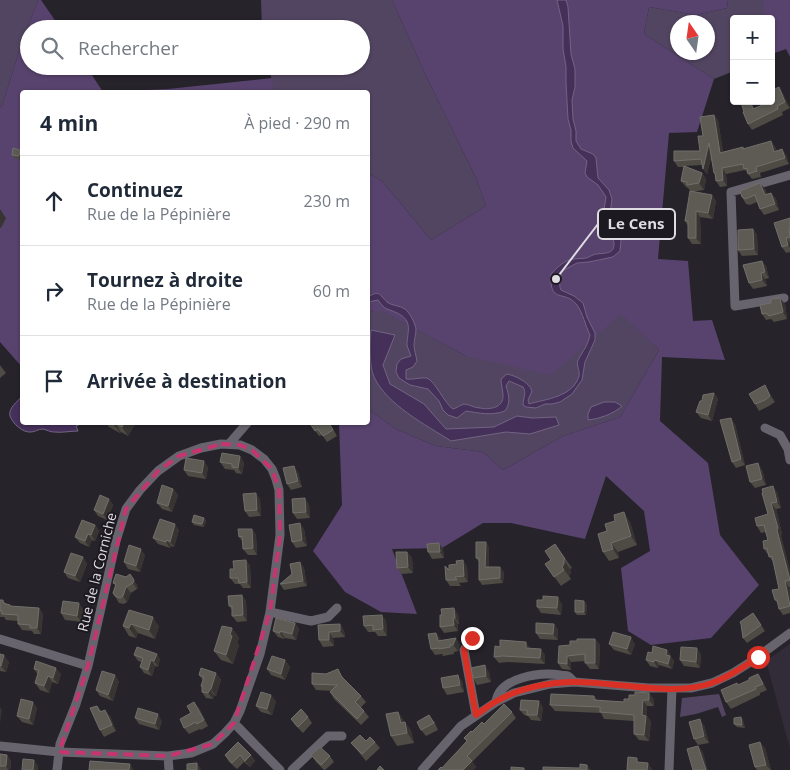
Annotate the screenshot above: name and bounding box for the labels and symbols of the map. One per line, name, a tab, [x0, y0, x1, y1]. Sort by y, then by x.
north arrow	[670, 15, 715, 60]
callout: Le Cens	[598, 209, 675, 239]
text: Le Cens	[608, 213, 664, 233]
street label: Rue de la Corniche	[73, 510, 121, 633]
route end	[461, 627, 484, 650]
route start	[747, 646, 770, 669]

